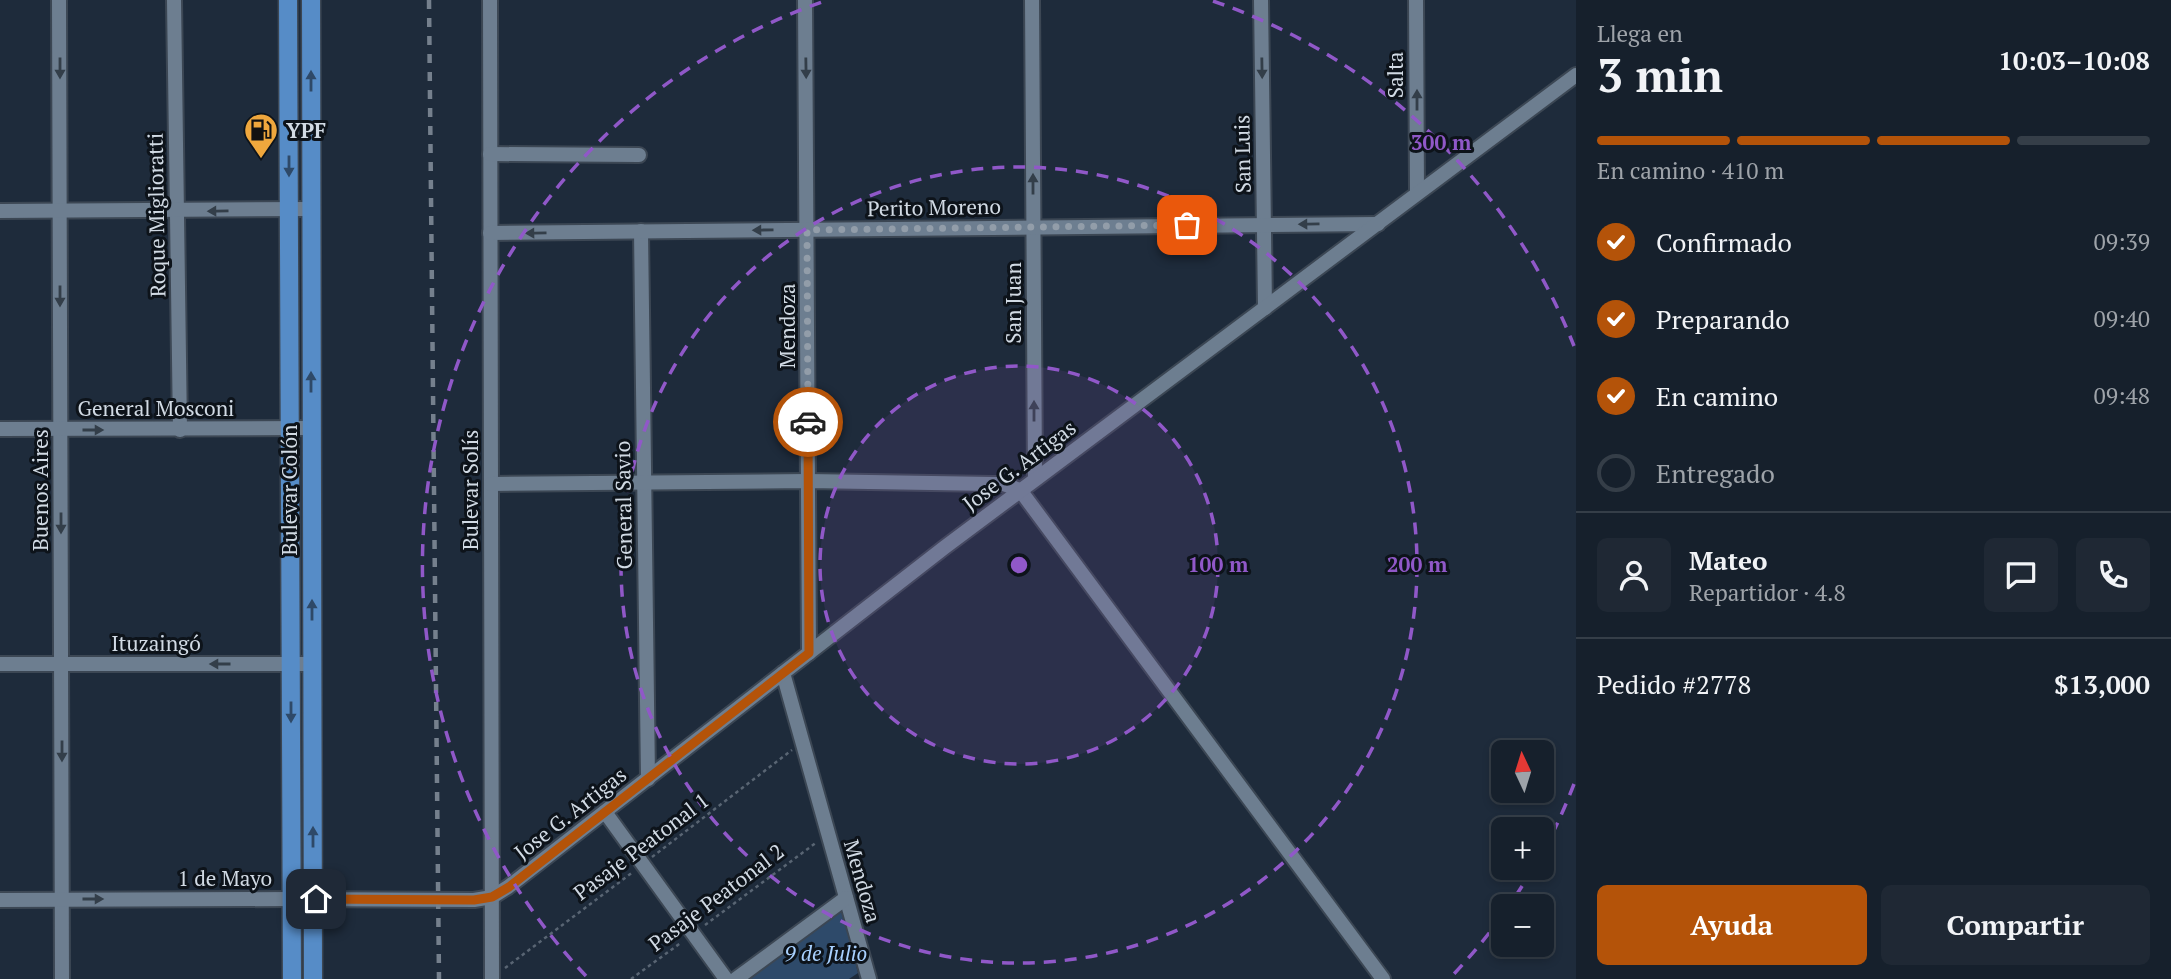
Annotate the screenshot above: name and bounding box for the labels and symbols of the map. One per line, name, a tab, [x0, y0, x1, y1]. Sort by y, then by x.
street label: Salta	[1381, 51, 1409, 98]
one-way arrow	[54, 57, 66, 79]
one-way arrow	[800, 57, 812, 79]
one-way arrow	[1256, 57, 1268, 79]
one-way arrow	[305, 70, 317, 92]
one-way arrow	[1411, 88, 1422, 110]
fuel station icon: YPF	[242, 111, 280, 160]
street label: San Luis	[1227, 115, 1257, 193]
place label: YPF	[286, 116, 326, 144]
text: 300 m	[1411, 128, 1472, 156]
street label: Roque Miglioratti	[141, 133, 171, 297]
one-way arrow	[283, 155, 295, 177]
one-way arrow	[1027, 172, 1039, 194]
street label: Perito Moreno	[867, 192, 1001, 222]
pin	[1157, 195, 1217, 255]
one-way arrow	[207, 205, 229, 217]
one-way arrow	[1298, 218, 1320, 230]
one-way arrow	[752, 224, 774, 236]
one-way arrow	[525, 227, 547, 239]
street label: San Juan	[999, 262, 1027, 344]
street label: Mendoza	[773, 283, 801, 369]
one-way arrow	[54, 285, 66, 307]
one-way arrow	[305, 371, 317, 393]
courier	[773, 387, 843, 457]
street label: General Mosconi	[78, 394, 234, 422]
one-way arrow	[1028, 400, 1040, 422]
street label: Jose G. Artigas	[957, 413, 1081, 517]
one-way arrow	[82, 424, 104, 436]
street label: Bulevar Colón	[275, 424, 303, 555]
street label: Buenos Aires	[26, 429, 54, 551]
street label: Bulevar Solís	[456, 430, 484, 550]
street label: General Savio	[608, 440, 638, 570]
one-way arrow	[55, 512, 67, 534]
text: 100 m	[1188, 550, 1249, 578]
text: 200 m	[1387, 550, 1448, 578]
centre of rings	[1007, 553, 1031, 577]
one-way arrow	[306, 599, 318, 621]
street label: Ituzaingó	[111, 629, 201, 657]
one-way arrow	[209, 659, 231, 670]
one-way arrow	[285, 701, 297, 723]
one-way arrow	[56, 740, 68, 762]
north arrow	[1491, 740, 1554, 803]
street label: Jose G. Artigas	[508, 760, 632, 866]
street label: Pasaje Peatonal 1	[568, 786, 714, 906]
one-way arrow	[307, 826, 319, 848]
street label: Mendoza	[838, 836, 888, 926]
street label: Pasaje Peatonal 2	[643, 837, 789, 957]
street label: 1 de Mayo	[178, 864, 272, 892]
pin	[286, 869, 346, 929]
one-way arrow	[82, 893, 104, 905]
park label: 9 de Julio	[785, 939, 867, 967]

